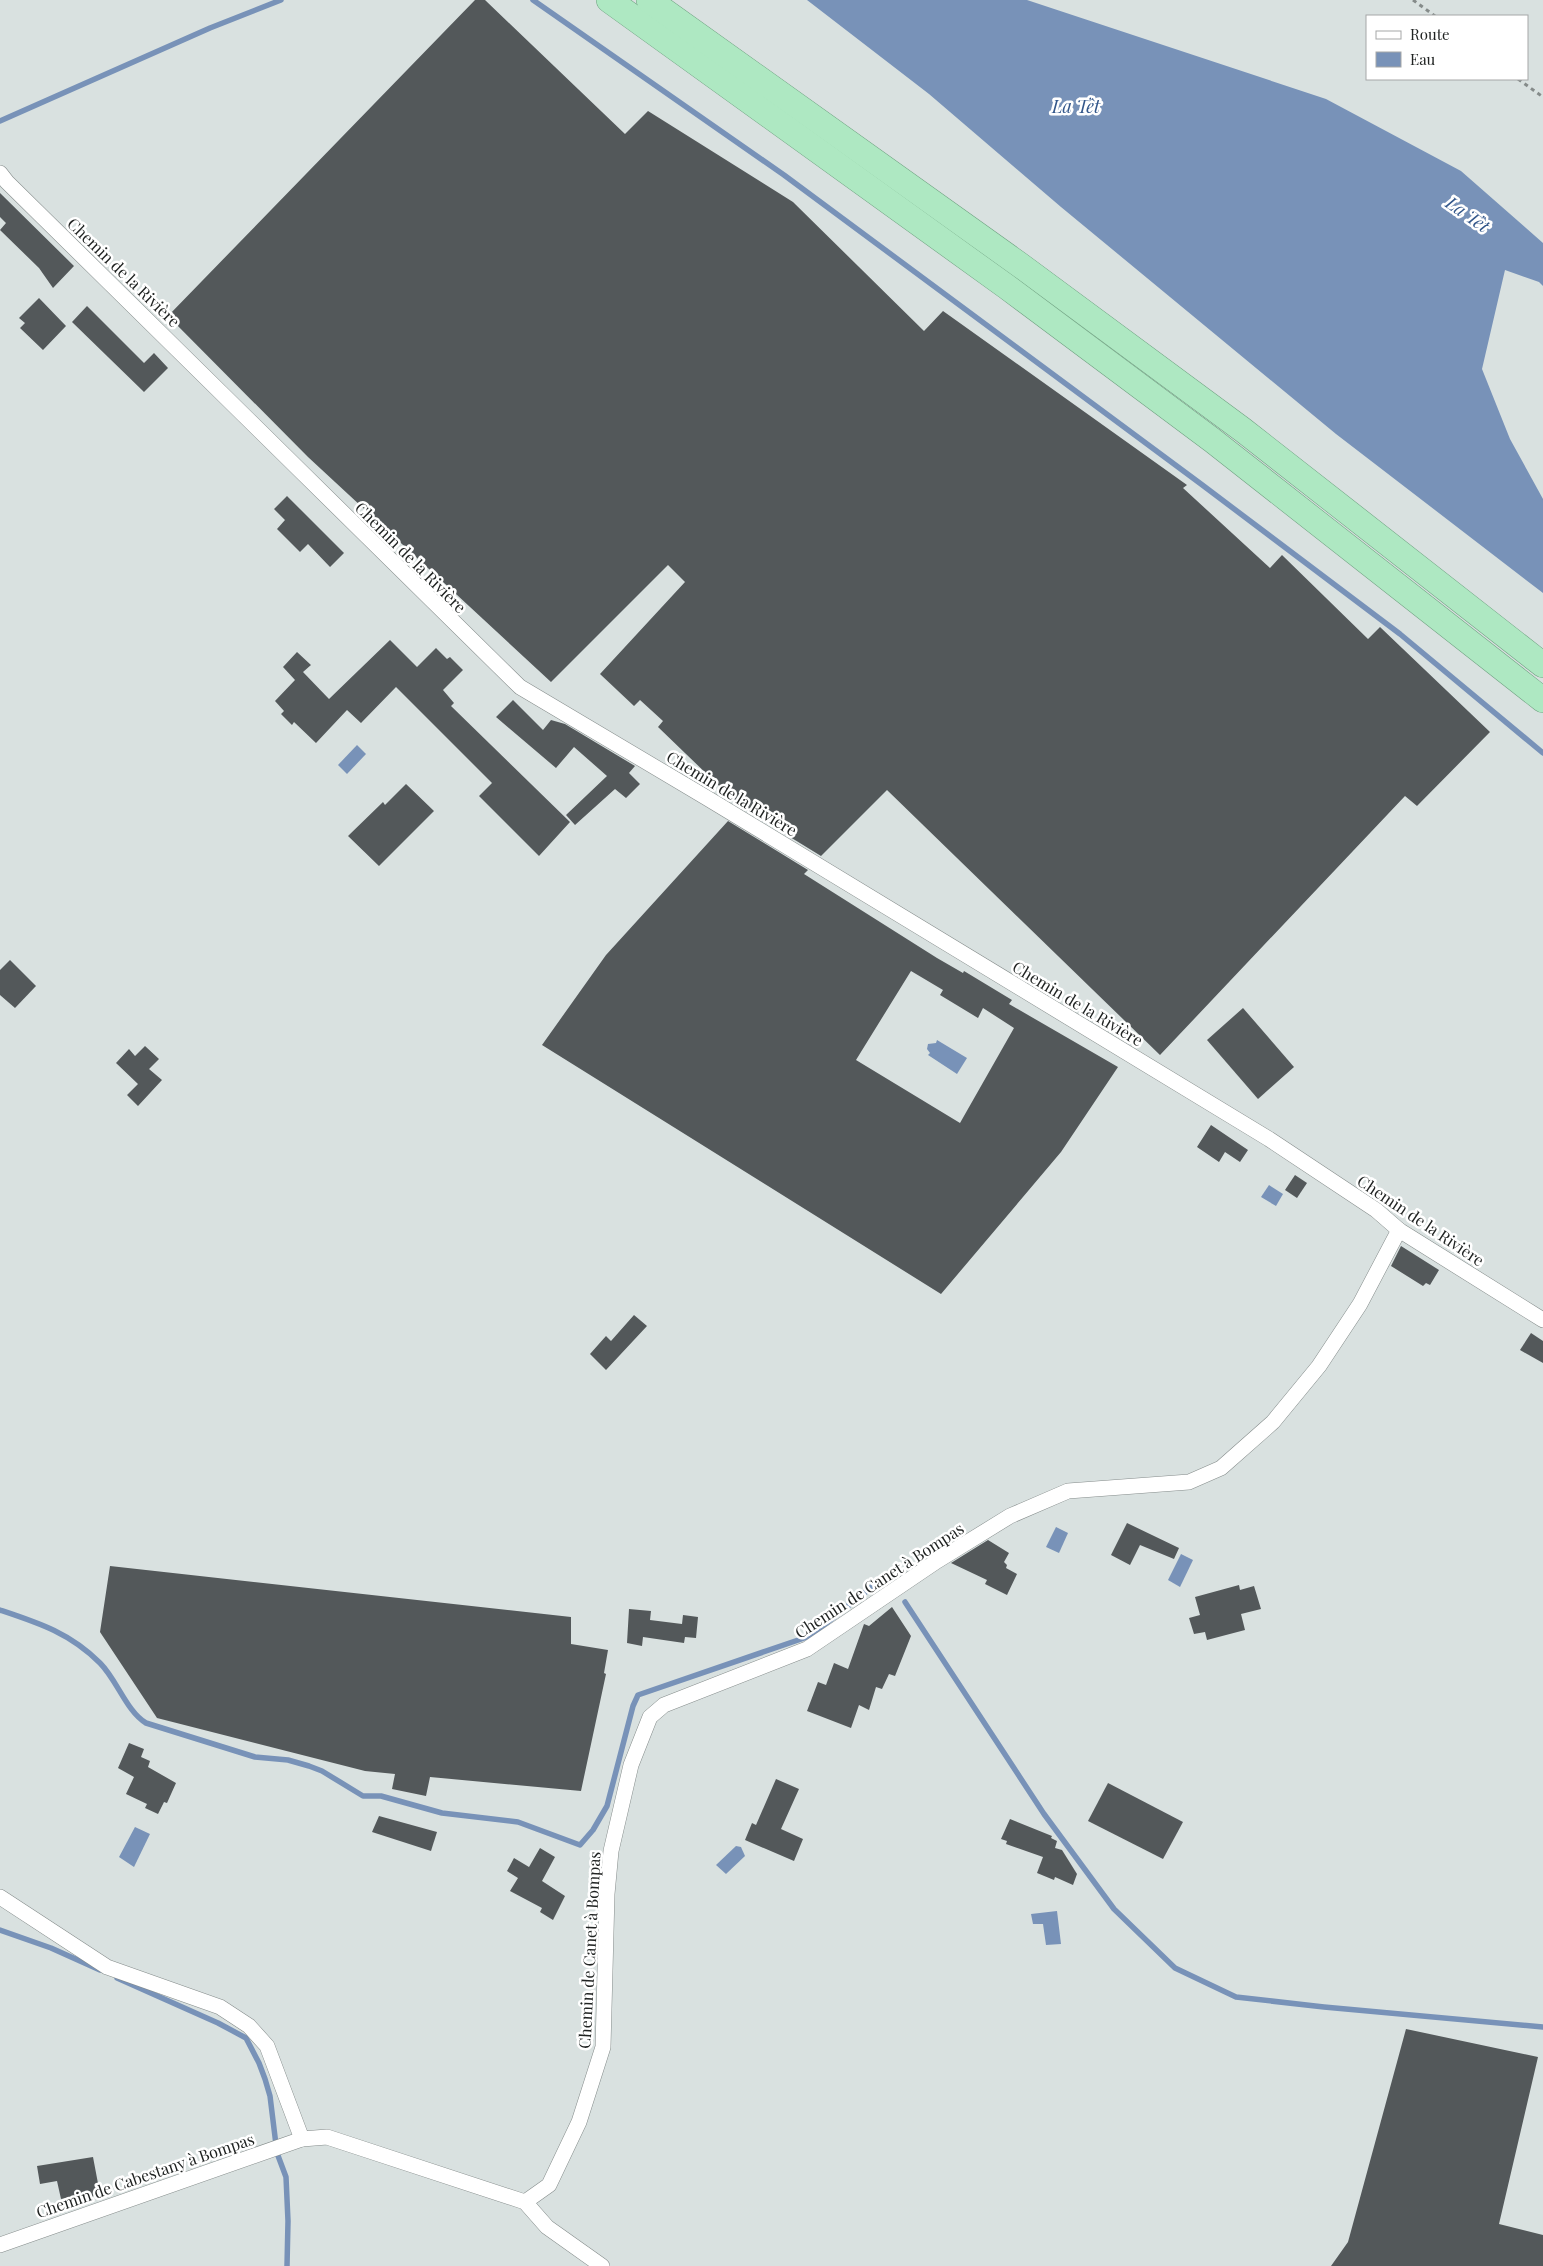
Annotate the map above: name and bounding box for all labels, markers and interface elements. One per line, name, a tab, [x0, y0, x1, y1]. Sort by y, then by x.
legend	[1366, 15, 1528, 80]
text: Route	[1410, 24, 1450, 44]
text: Eau	[1410, 49, 1436, 69]
water label: La Têt	[1051, 94, 1101, 118]
water label: La Têt	[1441, 190, 1495, 238]
street label: Chemin de la Rivière	[63, 213, 185, 331]
street label: Chemin de la Rivière	[351, 497, 471, 617]
street label: Chemin de la Rivière	[663, 746, 801, 840]
street label: Chemin de la Rivière	[1009, 956, 1147, 1050]
street label: Chemin de la Rivière	[1353, 1170, 1489, 1270]
street label: Chemin de Canet à Bompas	[790, 1517, 968, 1643]
street label: Chemin de Canet à Bompas	[573, 1851, 605, 2049]
street label: Chemin de Cabestany à Bompas	[33, 2128, 257, 2222]

